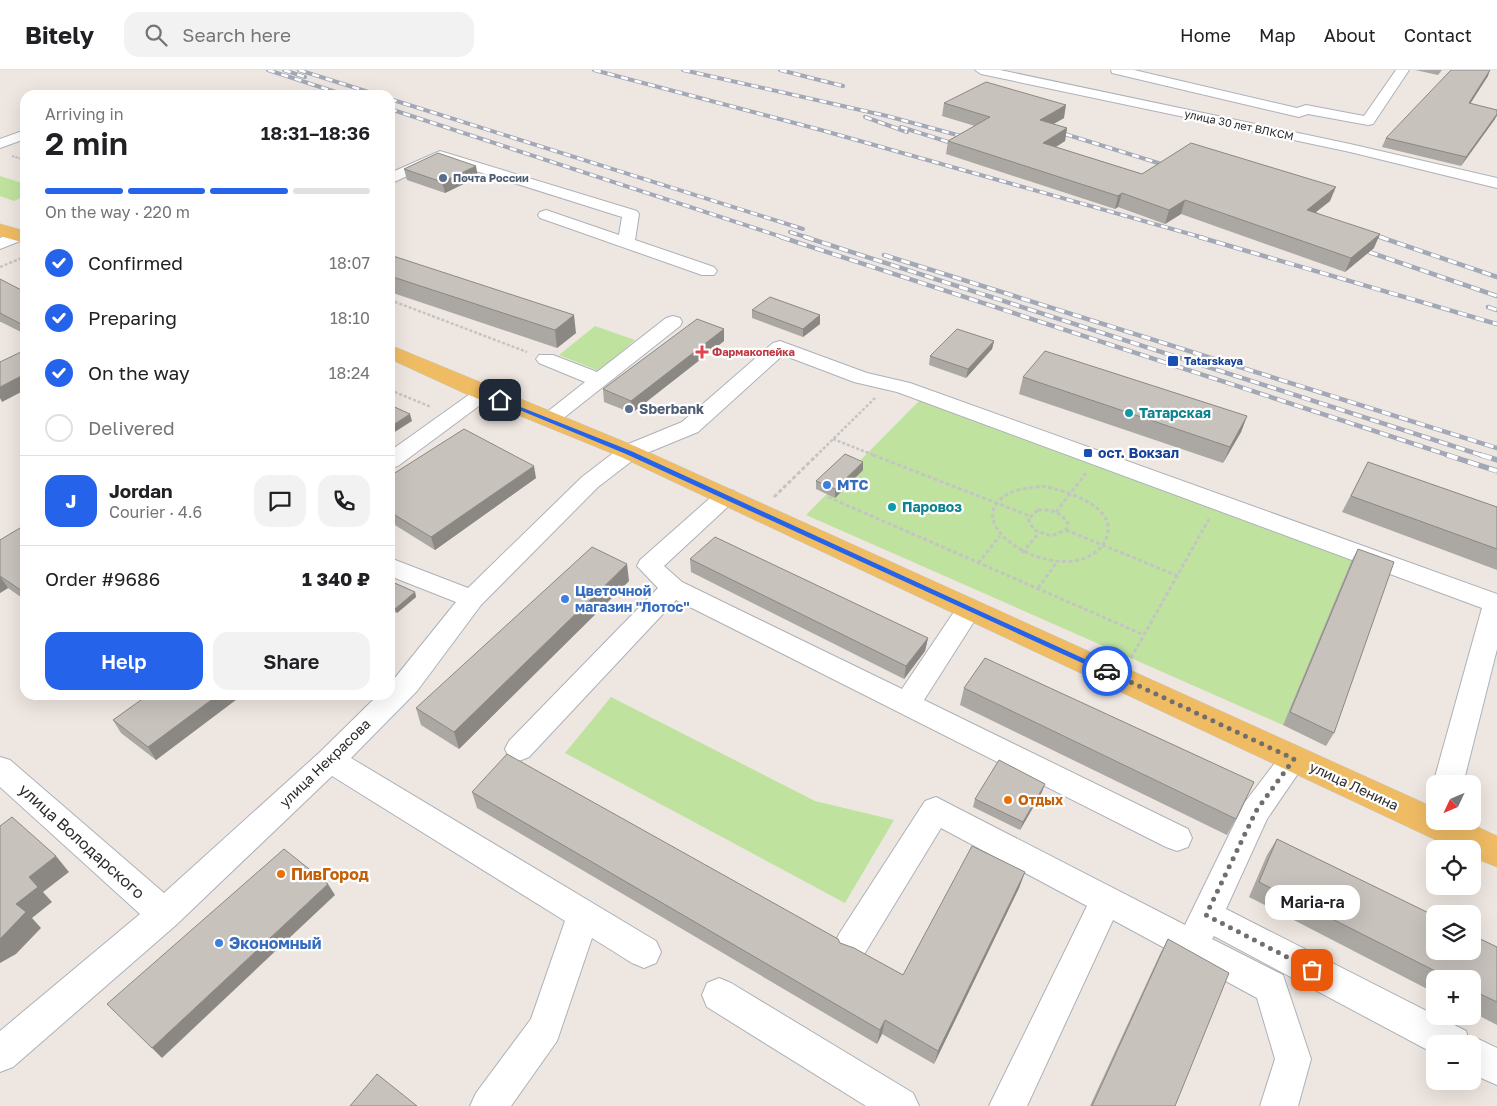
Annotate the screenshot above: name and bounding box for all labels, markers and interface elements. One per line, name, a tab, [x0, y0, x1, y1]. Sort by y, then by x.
search box	[124, 12, 474, 57]
text: Bitely	[25, 20, 94, 49]
icon: search	[142, 21, 170, 49]
text: Search here	[182, 23, 291, 46]
text: Home	[1180, 24, 1231, 46]
text: Map	[1259, 24, 1296, 46]
text: About	[1324, 24, 1376, 46]
text: Contact	[1404, 24, 1472, 46]
text: Arriving in	[45, 104, 124, 124]
street label: улица 30 лет ВЛКСМ	[1183, 107, 1295, 142]
text: 18:31–18:36	[261, 121, 370, 144]
text: 2 min	[45, 124, 128, 162]
place label: Почта России	[453, 171, 529, 184]
marker: Почта России	[437, 172, 449, 184]
text: On the way · 220 m	[45, 202, 190, 222]
icon: check	[45, 249, 73, 277]
text: Confirmed	[88, 251, 183, 274]
text: 18:07	[329, 253, 370, 273]
icon: check	[45, 304, 73, 332]
text: Preparing	[88, 306, 177, 329]
text: 18:10	[330, 308, 370, 328]
place label: Фармакопейка	[712, 345, 795, 358]
marker: Фармакопейка	[696, 346, 708, 358]
marker: Tatarskaya	[1166, 354, 1180, 368]
place label: Tatarskaya	[1184, 354, 1243, 367]
icon: check	[45, 359, 73, 387]
text: On the way	[88, 361, 190, 384]
text: 18:24	[329, 363, 370, 383]
pin	[479, 379, 521, 421]
icon: home	[486, 386, 514, 414]
place label: Sberbank	[639, 400, 704, 417]
marker: Sberbank	[623, 403, 635, 415]
place label: Татарская	[1139, 404, 1211, 421]
marker: Татарская	[1123, 407, 1135, 419]
text: Delivered	[88, 416, 175, 439]
place label: ост. Вокзал	[1098, 444, 1179, 461]
marker: ост. Вокзал	[1082, 447, 1094, 459]
button: chat	[254, 475, 306, 527]
button: phone	[318, 475, 370, 527]
place label: МТС	[837, 476, 868, 493]
text: Jordan	[109, 479, 173, 502]
marker: МТС	[821, 479, 833, 491]
text: J	[66, 489, 76, 512]
place label: Паровоз	[902, 498, 962, 515]
marker: Паровоз	[886, 501, 898, 513]
text: Courier · 4.6	[109, 502, 202, 522]
text: Order #9686	[45, 567, 160, 590]
text: 1 340 ₽	[302, 567, 370, 590]
place label: Цветочной магазин "Лотос"	[575, 582, 690, 615]
marker: Цветочной магазин "Лотос"	[559, 593, 571, 605]
button: Help	[45, 632, 203, 690]
button: Share	[213, 632, 370, 690]
courier	[1082, 646, 1132, 696]
icon: car	[1093, 657, 1121, 685]
street label: улица Некрасова	[276, 715, 374, 810]
street label: улица Ленина	[1307, 758, 1401, 814]
north arrow	[1426, 775, 1481, 830]
map controls	[1426, 775, 1481, 1090]
street label: улица Володарского	[15, 779, 149, 903]
place label: Отдых	[1018, 791, 1063, 808]
marker: Отдых	[1002, 794, 1014, 806]
button: locate	[1426, 840, 1481, 895]
place label: ПивГород	[291, 864, 369, 884]
marker: ПивГород	[275, 868, 287, 880]
callout: Maria-ra	[1264, 885, 1360, 920]
text: Maria-ra	[1280, 892, 1345, 912]
button: layers	[1426, 905, 1481, 960]
place label: Экономный	[229, 933, 321, 953]
marker: Экономный	[213, 937, 225, 949]
pin	[1291, 949, 1333, 991]
icon: bag	[1298, 956, 1326, 984]
button: +	[1426, 970, 1481, 1025]
button: −	[1426, 1035, 1481, 1090]

